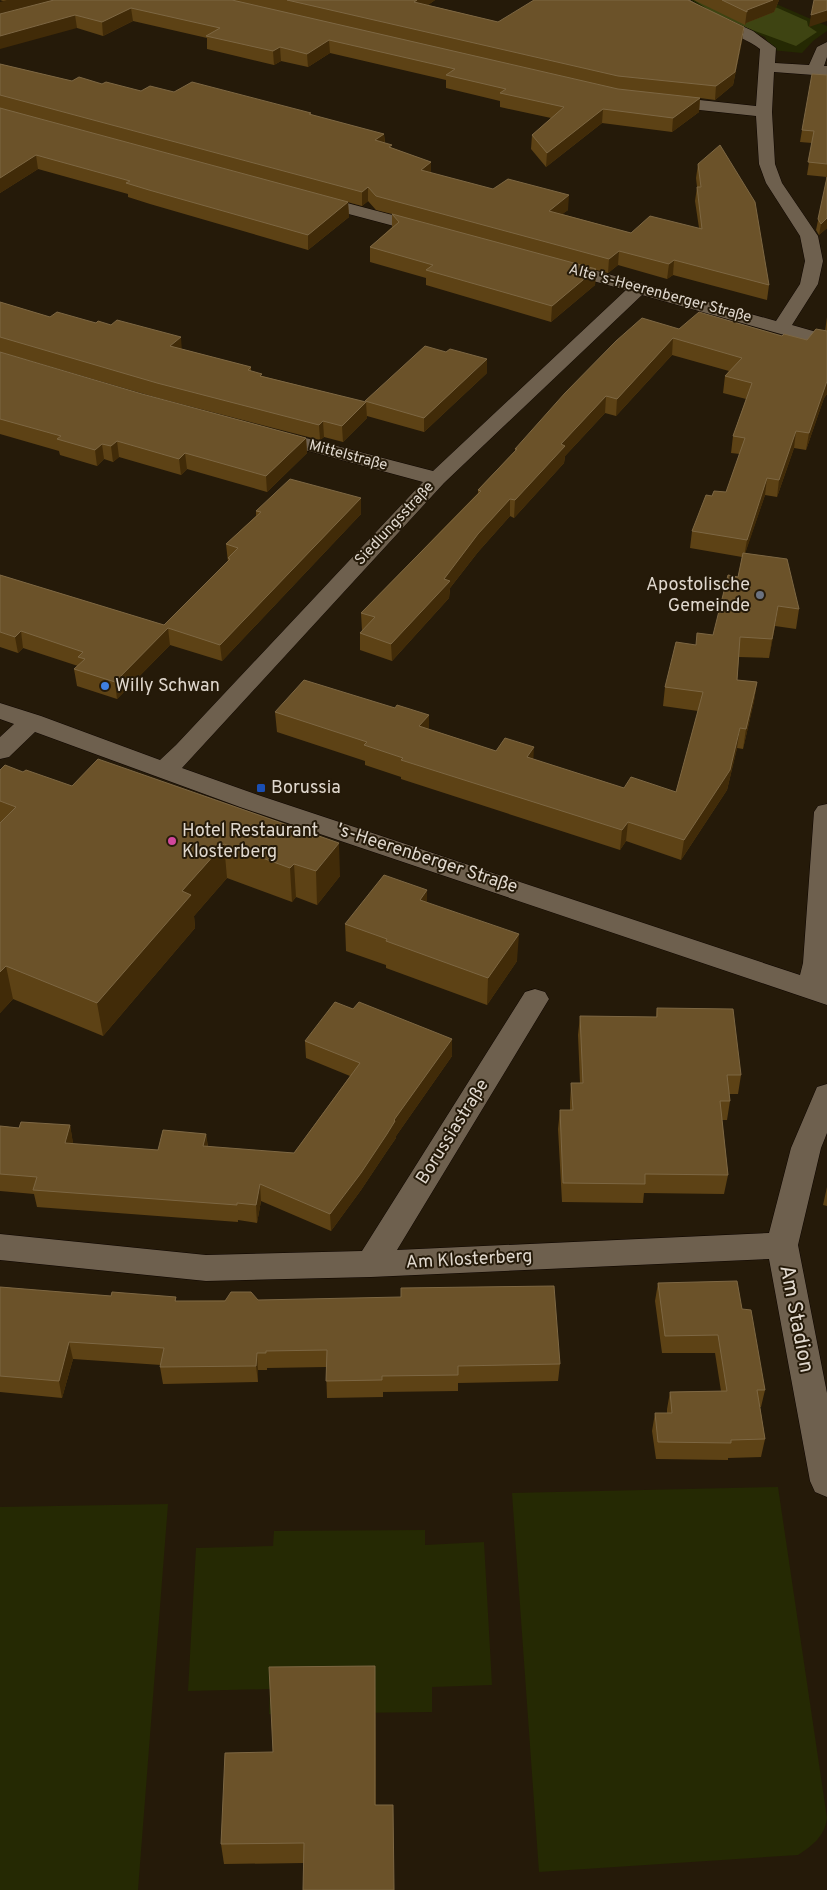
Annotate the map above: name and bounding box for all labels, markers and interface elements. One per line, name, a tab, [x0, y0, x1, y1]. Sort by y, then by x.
street label: Alte 's-Heerenberger Straße	[567, 260, 753, 328]
street label: Mittelstraße	[307, 436, 389, 476]
street label: Siedlungsstraße	[351, 478, 439, 570]
place label: Apostolische Gemeinde	[646, 574, 750, 618]
marker: Apostolische Gemeinde	[754, 589, 766, 601]
place label: Willy Schwan	[115, 675, 220, 698]
marker: Willy Schwan	[99, 680, 111, 692]
place label: Borussia	[271, 777, 341, 800]
marker: Borussia	[255, 782, 267, 794]
street label: 's-Heerenberger Straße	[334, 819, 520, 899]
place label: Hotel Restaurant Klosterberg	[182, 820, 318, 864]
marker: Hotel Restaurant Klosterberg	[166, 835, 178, 847]
street label: Borussiastraße	[411, 1075, 495, 1189]
street label: Am Klosterberg	[405, 1245, 533, 1275]
street label: Am Stadion	[772, 1263, 820, 1375]

